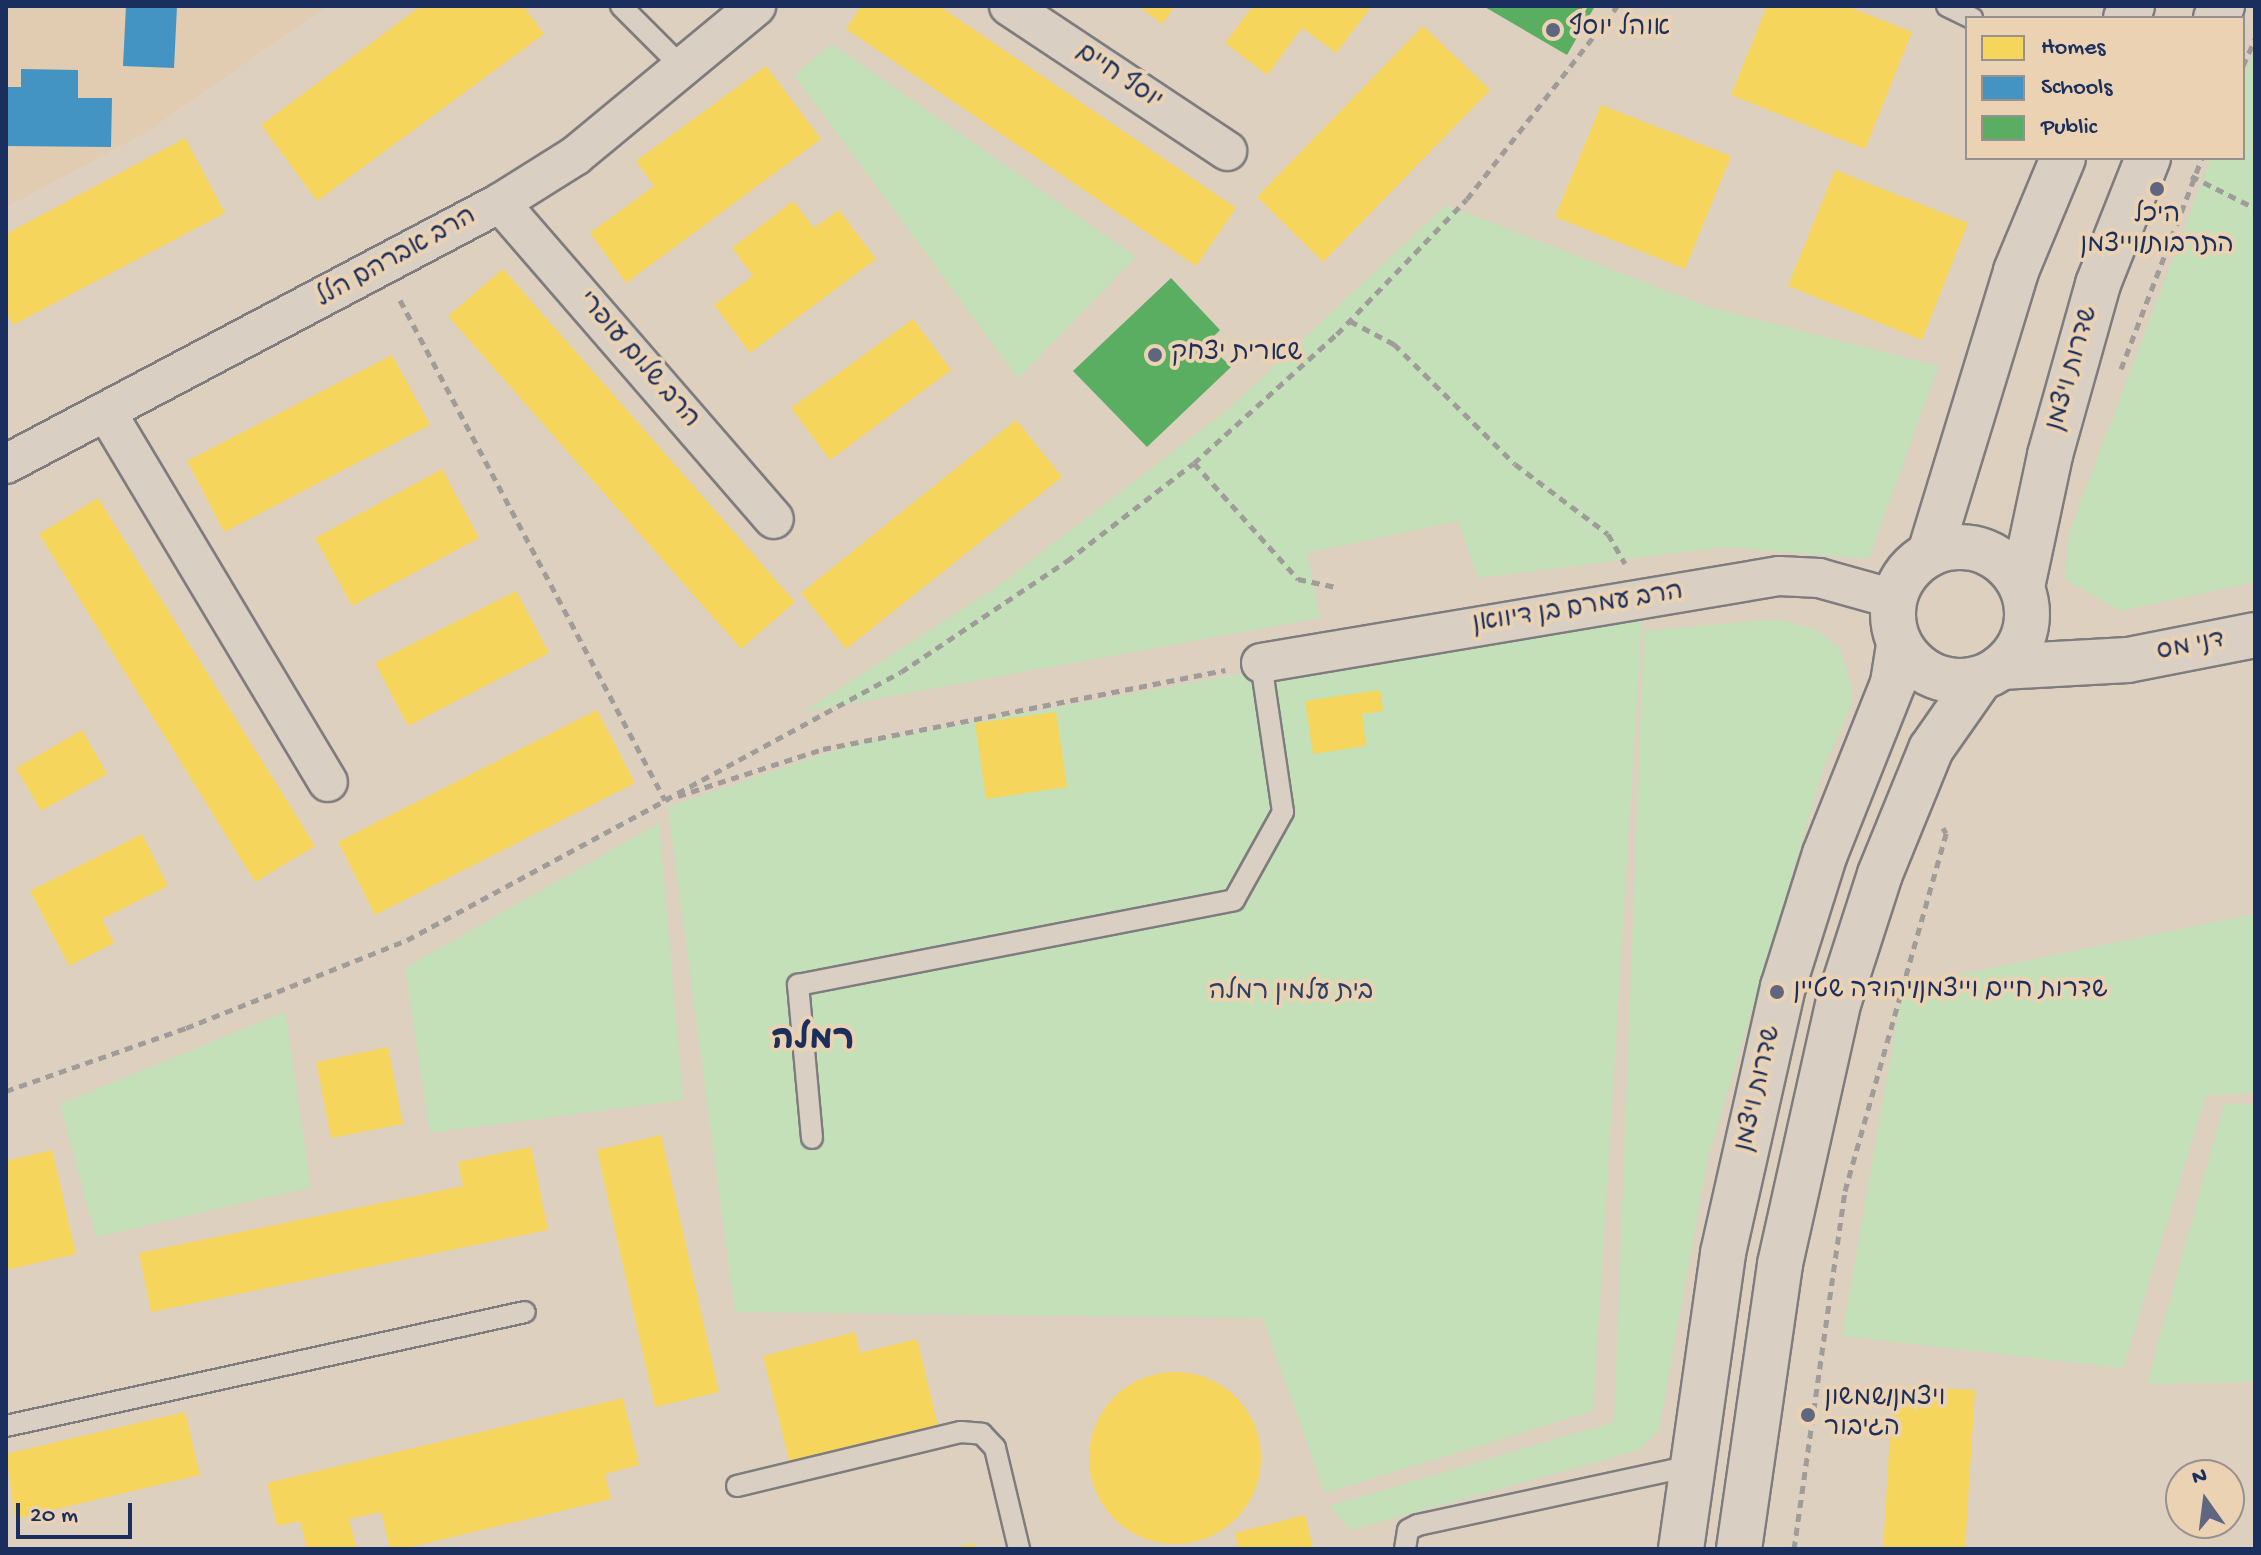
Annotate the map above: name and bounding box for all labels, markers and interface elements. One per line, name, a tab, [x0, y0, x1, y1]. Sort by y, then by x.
place label: אוהל יוסף	[1569, 14, 1670, 46]
legend	[1965, 16, 2245, 160]
marker: אוהל יוסף	[1544, 21, 1562, 39]
text: Homes	[2041, 34, 2105, 63]
street label: יוסף חיים	[1069, 38, 1167, 118]
text: Schools	[2041, 74, 2112, 103]
text: Public	[2041, 114, 2097, 143]
marker: היכל התרבות/וייצמן	[2148, 180, 2166, 198]
place label: היכל התרבות/וייצמן	[2080, 201, 2234, 262]
street label: הרב אברהם הלל	[312, 202, 482, 316]
street label: הרב שלום עופרי	[569, 286, 705, 436]
street label: שדרות ויצמן	[2041, 303, 2107, 435]
place label: שארית יצחק	[1171, 339, 1302, 371]
marker: שארית יצחק	[1146, 346, 1164, 364]
street label: הרב עמרם בן דיוואן	[1470, 578, 1686, 642]
street label: דני מס	[2154, 626, 2228, 670]
place label: שדרות חיים וייצמן/יהודה שטיין	[1793, 976, 2108, 1008]
park label: בית עלמין רמלה	[1209, 978, 1373, 1010]
marker: שדרות חיים וייצמן/יהודה שטיין	[1768, 983, 1786, 1001]
district label: רמלה	[772, 1023, 854, 1063]
street label: שדרות ויצמן	[1730, 1023, 1790, 1155]
place label: ויצמן/שמשון הגיבור	[1824, 1384, 1946, 1446]
marker: ויצמן/שמשון הגיבור	[1799, 1406, 1817, 1424]
north arrow	[2165, 1459, 2245, 1539]
text: N	[2190, 1463, 2210, 1492]
scale bar	[20, 1487, 136, 1537]
text: 20 m	[30, 1502, 78, 1531]

